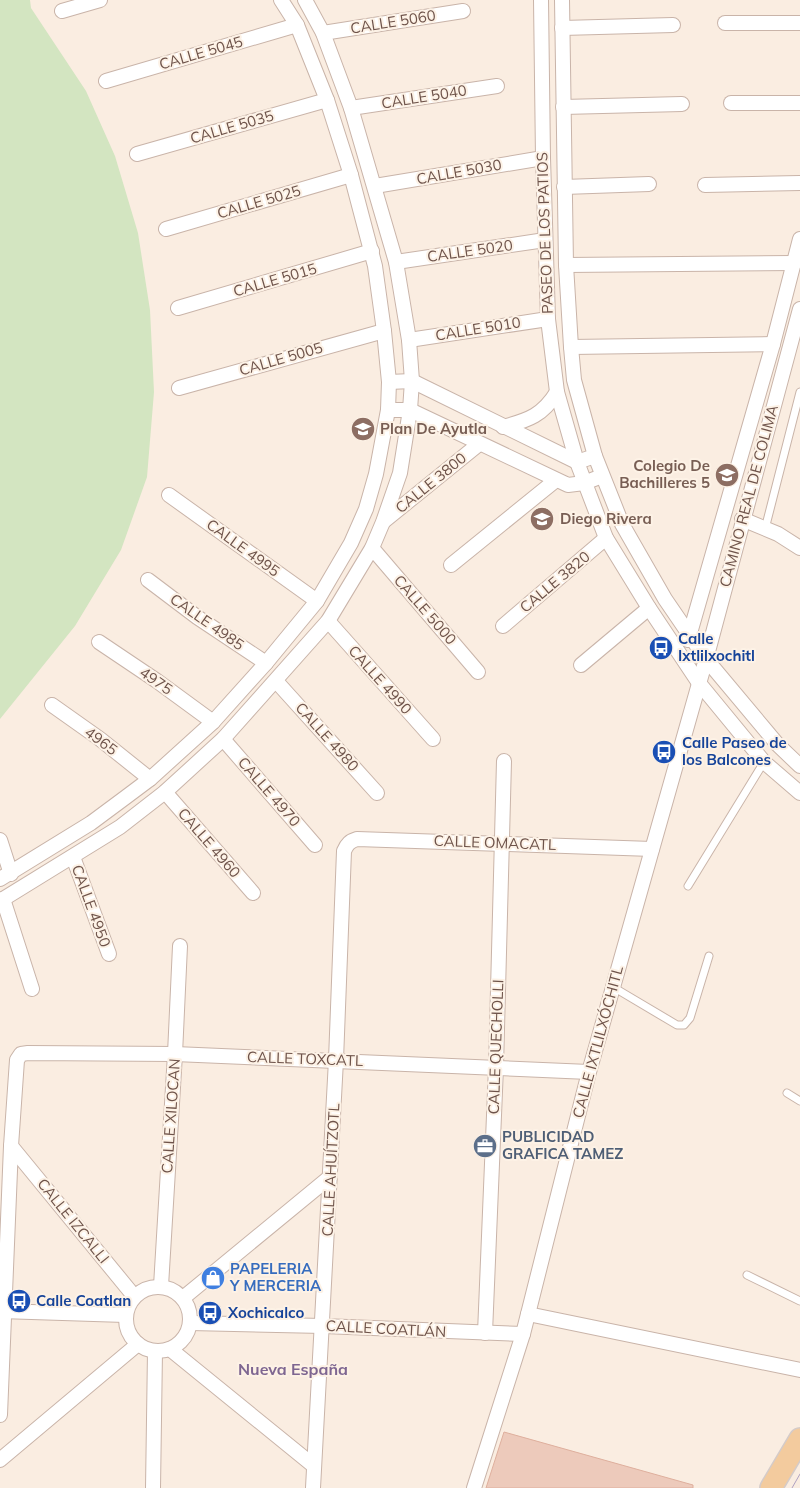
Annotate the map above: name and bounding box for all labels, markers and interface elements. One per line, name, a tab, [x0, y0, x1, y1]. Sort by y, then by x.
street label: CALLE 5060	[349, 5, 437, 38]
street label: CALLE 5045	[157, 32, 245, 74]
street label: CALLE 5040	[380, 80, 468, 113]
street label: CALLE 5035	[188, 106, 276, 148]
street label: PASEO DE LOS PATIOS	[532, 152, 557, 314]
street label: CALLE 5030	[415, 155, 503, 188]
street label: CALLE 5025	[215, 181, 303, 223]
street label: CALLE 5020	[426, 235, 514, 266]
street label: CALLE 5015	[231, 259, 319, 301]
street label: CALLE 5010	[434, 312, 522, 345]
street label: CALLE 5005	[237, 338, 325, 380]
street label: CAMINO REAL DE COLIMA	[715, 403, 782, 589]
school or university icon: Plan De Ayutla	[350, 416, 376, 442]
place label: Plan De Ayutla	[380, 419, 487, 438]
street label: CALLE 3800	[391, 448, 470, 517]
place label: Colegio De Bachilleres 5	[619, 456, 710, 492]
school or university icon: Colegio De Bachilleres 5	[714, 462, 740, 488]
school or university icon: Diego Rivera	[529, 506, 555, 532]
place label: Diego Rivera	[560, 509, 652, 528]
street label: CALLE 4995	[203, 515, 284, 581]
street label: CALLE 3820	[516, 547, 594, 617]
street label: CALLE 5000	[390, 571, 461, 648]
street label: CALLE 4985	[167, 589, 248, 654]
place label: Calle Ixtlilxochitl	[678, 629, 755, 665]
bus stop icon: Calle Ixtlilxochitl	[648, 635, 674, 661]
street label: CALLE 4990	[345, 641, 416, 718]
street label: 4975	[136, 662, 176, 699]
street label: CALLE 4980	[292, 698, 363, 775]
street label: 4965	[81, 722, 121, 759]
place label: Calle Paseo de los Balcones	[682, 733, 787, 769]
bus stop icon: Calle Paseo de los Balcones	[651, 739, 677, 765]
street label: CALLE 4970	[234, 753, 305, 830]
street label: CALLE 4960	[174, 804, 245, 881]
street label: CALLE OMACATL	[433, 831, 557, 854]
street label: CALLE 4950	[68, 862, 115, 950]
street label: CALLE IXTLILXÓCHITL	[568, 964, 627, 1120]
street label: CALLE QUECHOLLI	[484, 979, 507, 1115]
street label: CALLE TOXCATL	[247, 1047, 363, 1070]
street label: CALLE XILOCAN	[157, 1058, 184, 1174]
street label: CALLE AHUÍTZOTL	[318, 1103, 343, 1237]
place label: PUBLICIDAD GRAFICA TAMEZ	[502, 1127, 623, 1163]
office icon: PUBLICIDAD GRAFICA TAMEZ	[472, 1133, 498, 1159]
street label: CALLE IZCALLI	[33, 1174, 113, 1267]
place label: PAPELERIA Y MERCERIA	[229, 1259, 322, 1295]
shop icon: PAPELERIA Y MERCERIA	[200, 1265, 226, 1291]
bus stop icon: Calle Coatlan	[6, 1288, 32, 1314]
place label: Calle Coatlan	[36, 1291, 131, 1310]
bus stop icon: Xochicalco	[197, 1300, 223, 1326]
place label: Xochicalco	[227, 1303, 304, 1322]
street label: CALLE COATLÁN	[325, 1316, 447, 1341]
district label: Nueva España	[238, 1359, 348, 1379]

